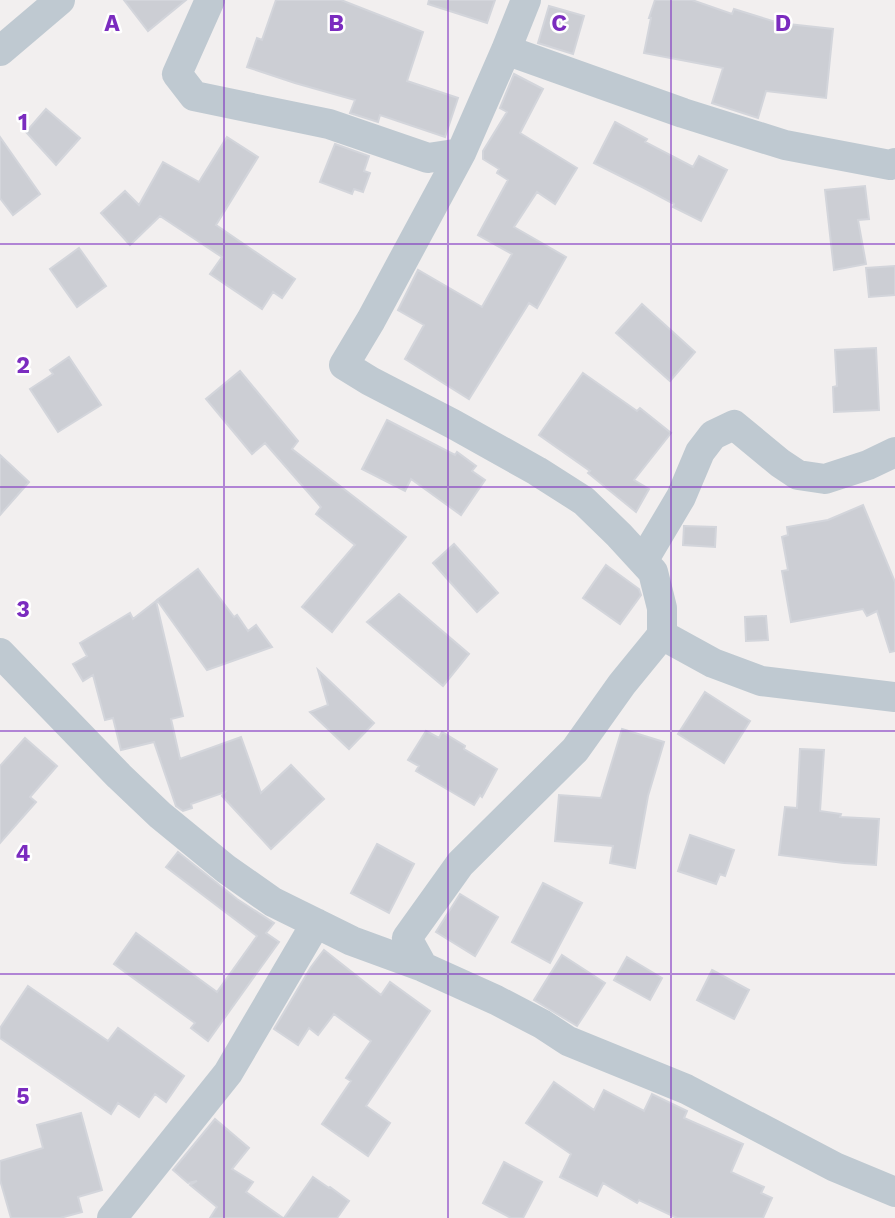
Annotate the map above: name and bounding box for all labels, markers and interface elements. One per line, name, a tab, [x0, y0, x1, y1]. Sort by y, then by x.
text: A	[104, 10, 120, 37]
text: B	[328, 10, 344, 37]
text: C	[551, 10, 567, 37]
text: D	[775, 10, 791, 37]
text: 1	[18, 109, 28, 136]
text: 2	[16, 352, 30, 379]
text: 3	[16, 596, 30, 623]
text: 4	[16, 840, 31, 867]
text: 5	[16, 1083, 30, 1110]

